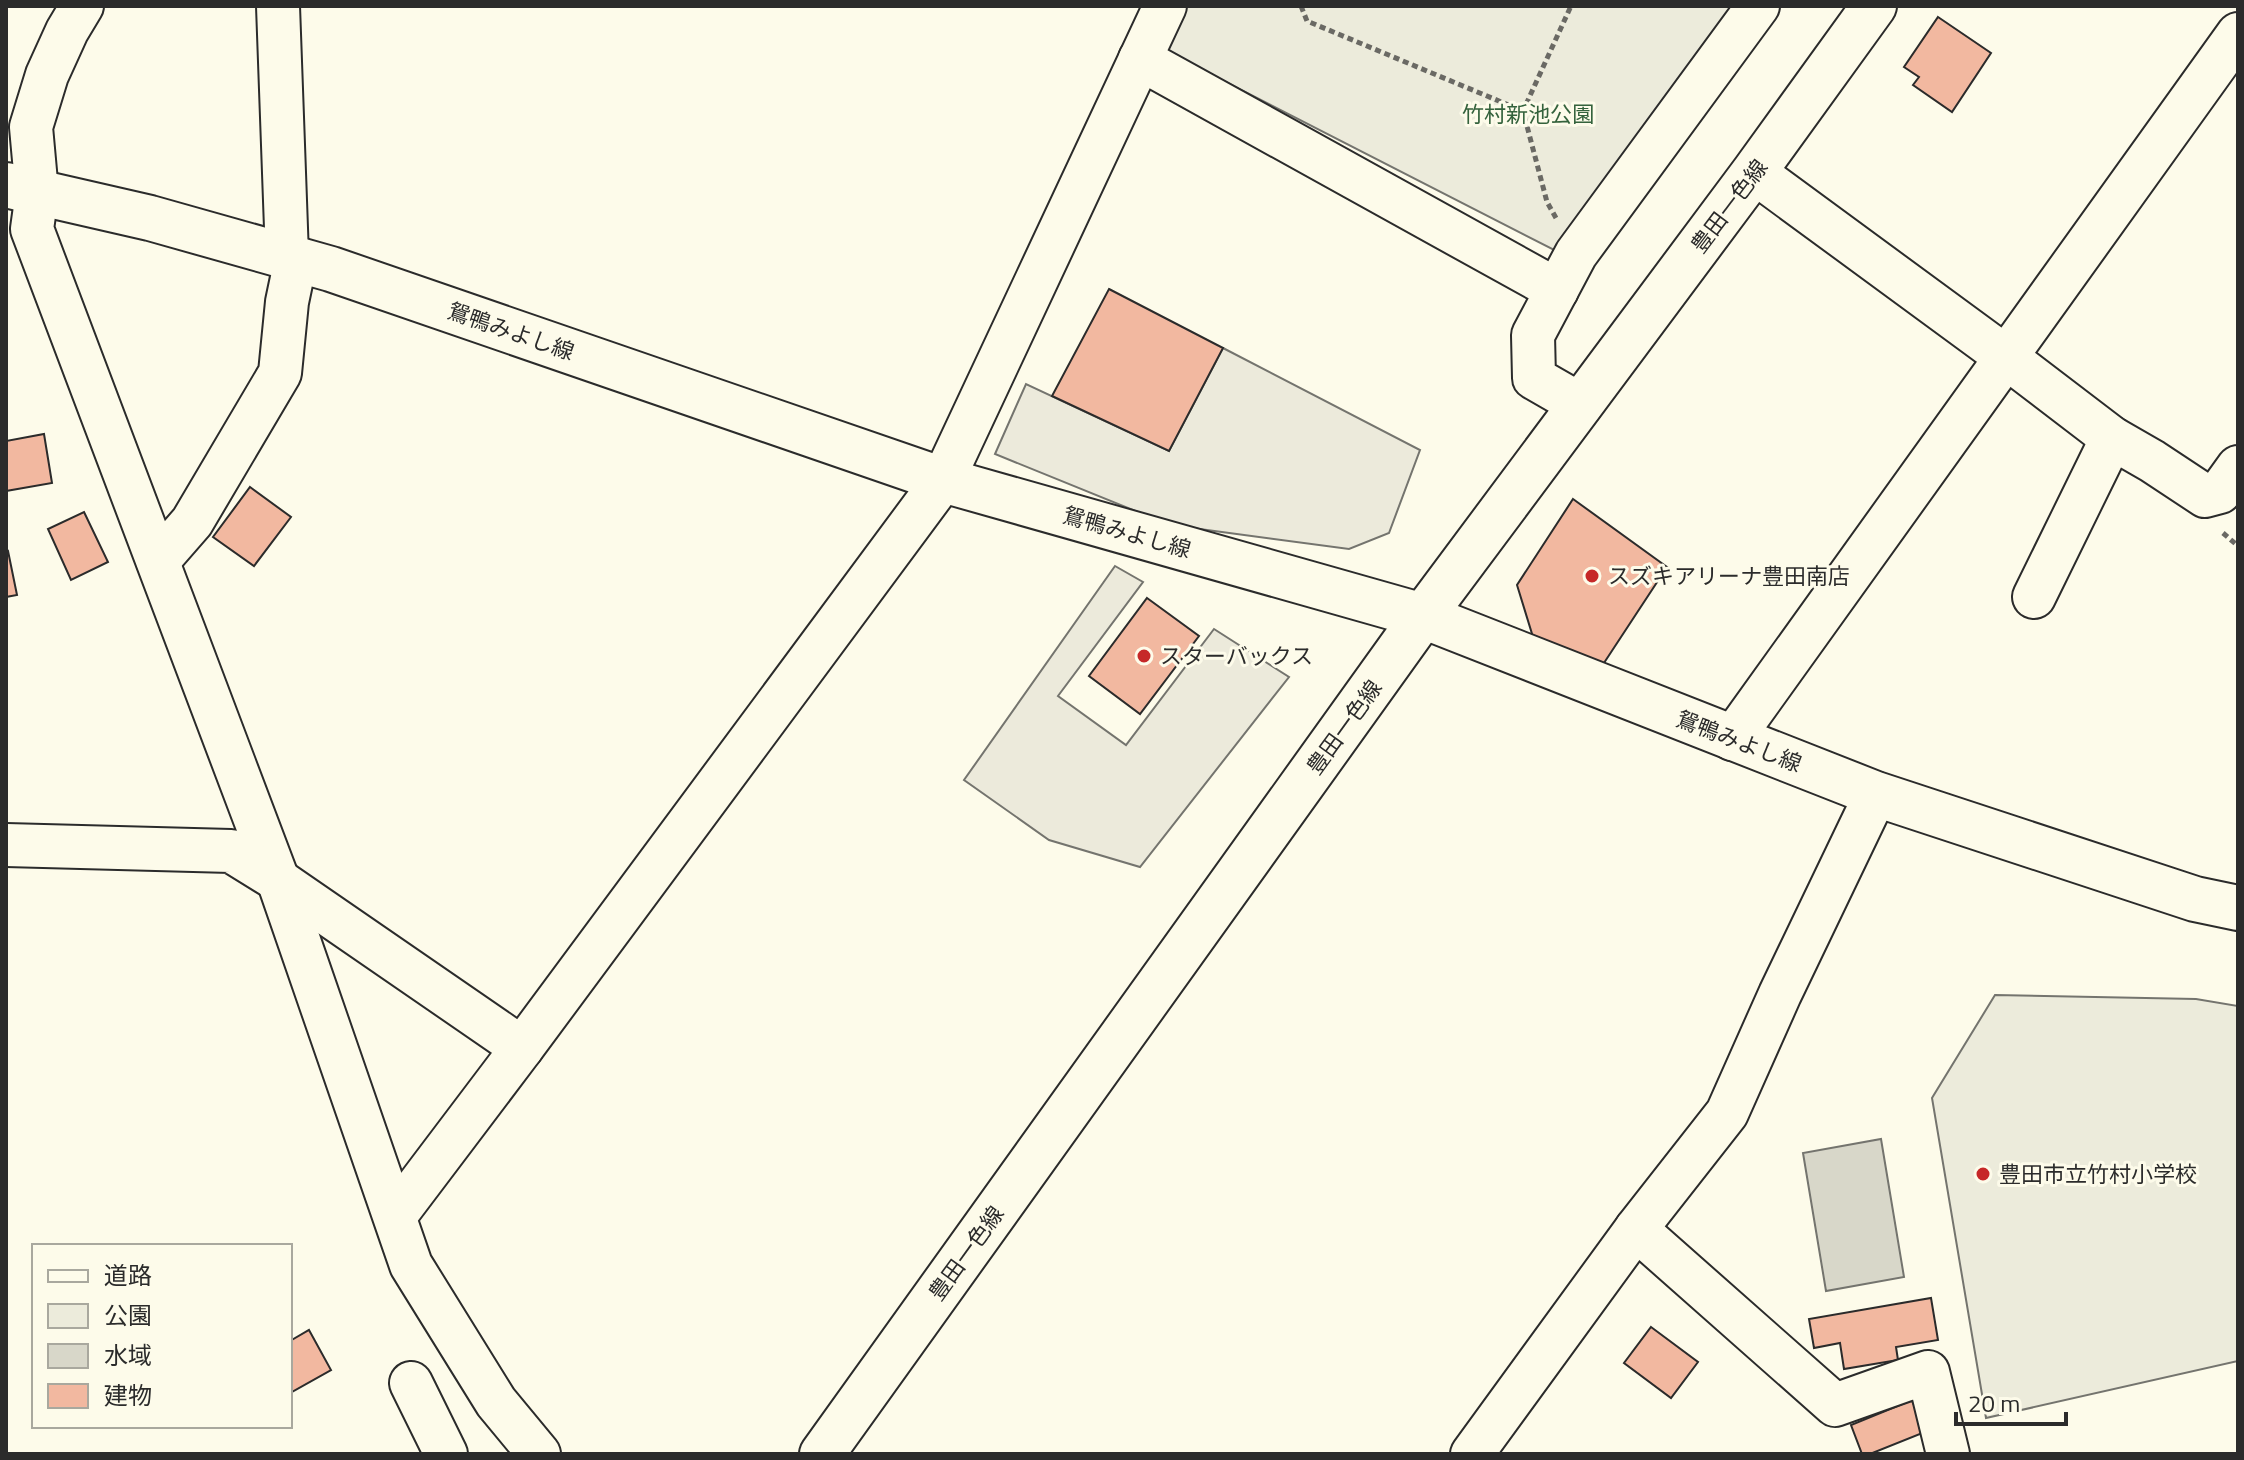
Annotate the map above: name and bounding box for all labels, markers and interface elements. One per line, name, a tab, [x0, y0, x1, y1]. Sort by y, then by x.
park label: 竹村新池公園	[1462, 97, 1594, 131]
street label: 豊田一色線	[1682, 152, 1776, 260]
street label: 鴛鴨みよし線	[443, 293, 579, 369]
street label: 鴛鴨みよし線	[1059, 497, 1195, 567]
place label: スズキアリーナ豊田南店	[1608, 559, 1850, 593]
marker: スズキアリーナ豊田南店	[1583, 567, 1601, 585]
place label: スターバックス	[1160, 639, 1313, 673]
marker: スターバックス	[1135, 647, 1153, 665]
street label: 豊田一色線	[1298, 673, 1390, 781]
street label: 鴛鴨みよし線	[1671, 701, 1807, 781]
place label: 豊田市立竹村小学校	[1999, 1157, 2197, 1191]
marker: 豊田市立竹村小学校	[1974, 1165, 1992, 1183]
street label: 豊田一色線	[920, 1199, 1012, 1307]
legend	[32, 1244, 292, 1428]
text: 道路	[104, 1257, 152, 1293]
text: 公園	[104, 1297, 152, 1333]
text: 水域	[104, 1337, 152, 1373]
scale bar	[1956, 1376, 2066, 1426]
text: 建物	[104, 1377, 152, 1413]
text: 20 m	[1968, 1385, 2020, 1421]

